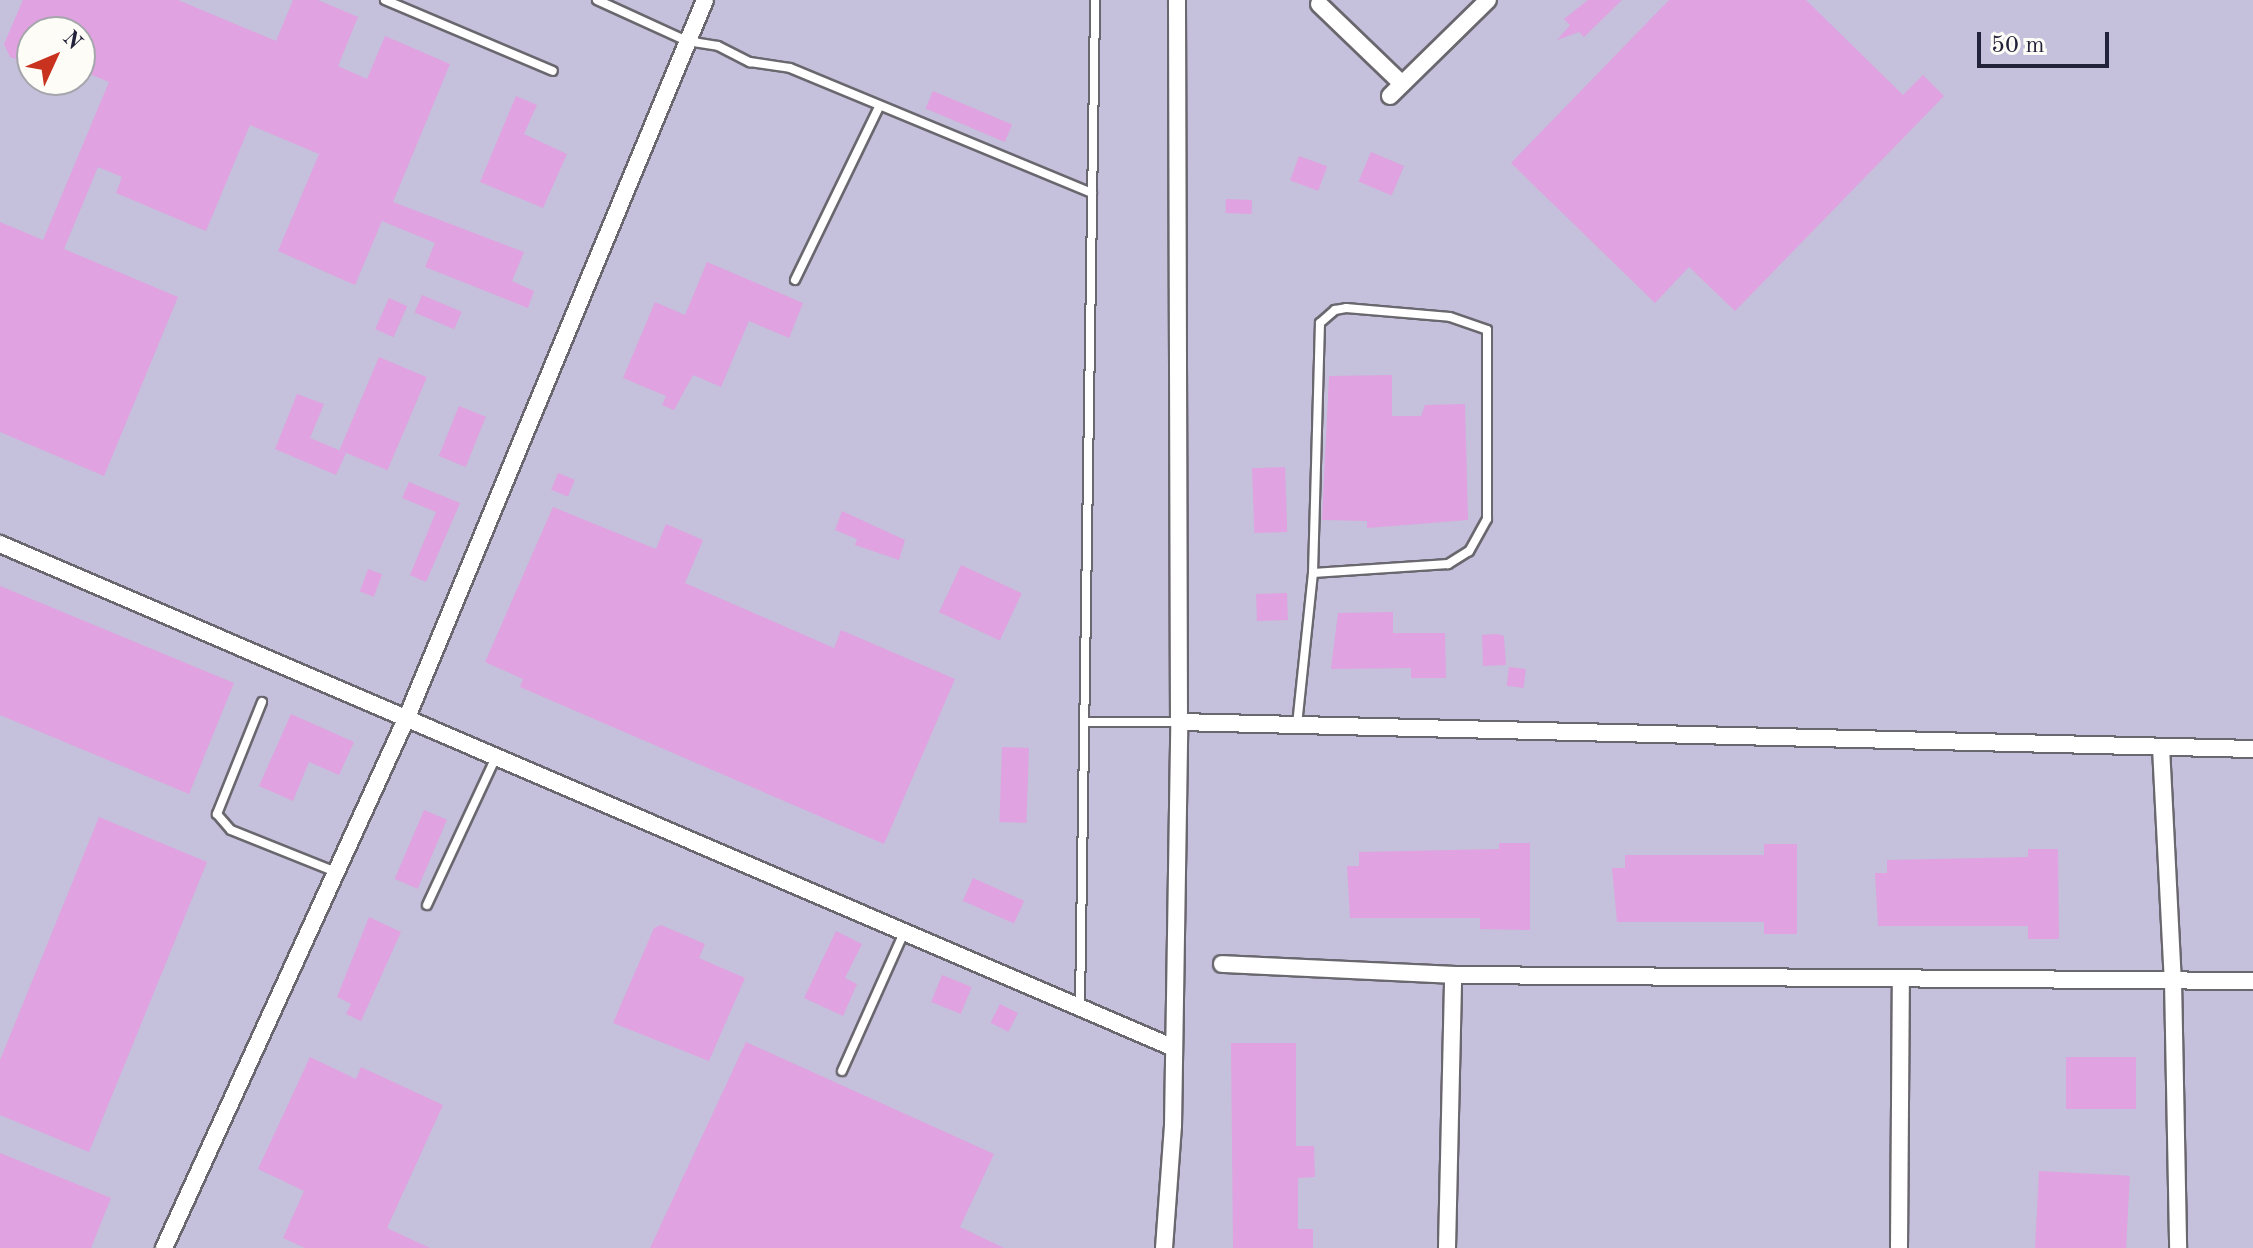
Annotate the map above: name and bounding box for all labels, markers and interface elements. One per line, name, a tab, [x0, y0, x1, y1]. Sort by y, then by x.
north arrow	[16, 16, 96, 96]
scale bar	[1981, 16, 2113, 66]
text: N	[58, 27, 86, 54]
text: 50 m	[1991, 34, 2045, 58]

